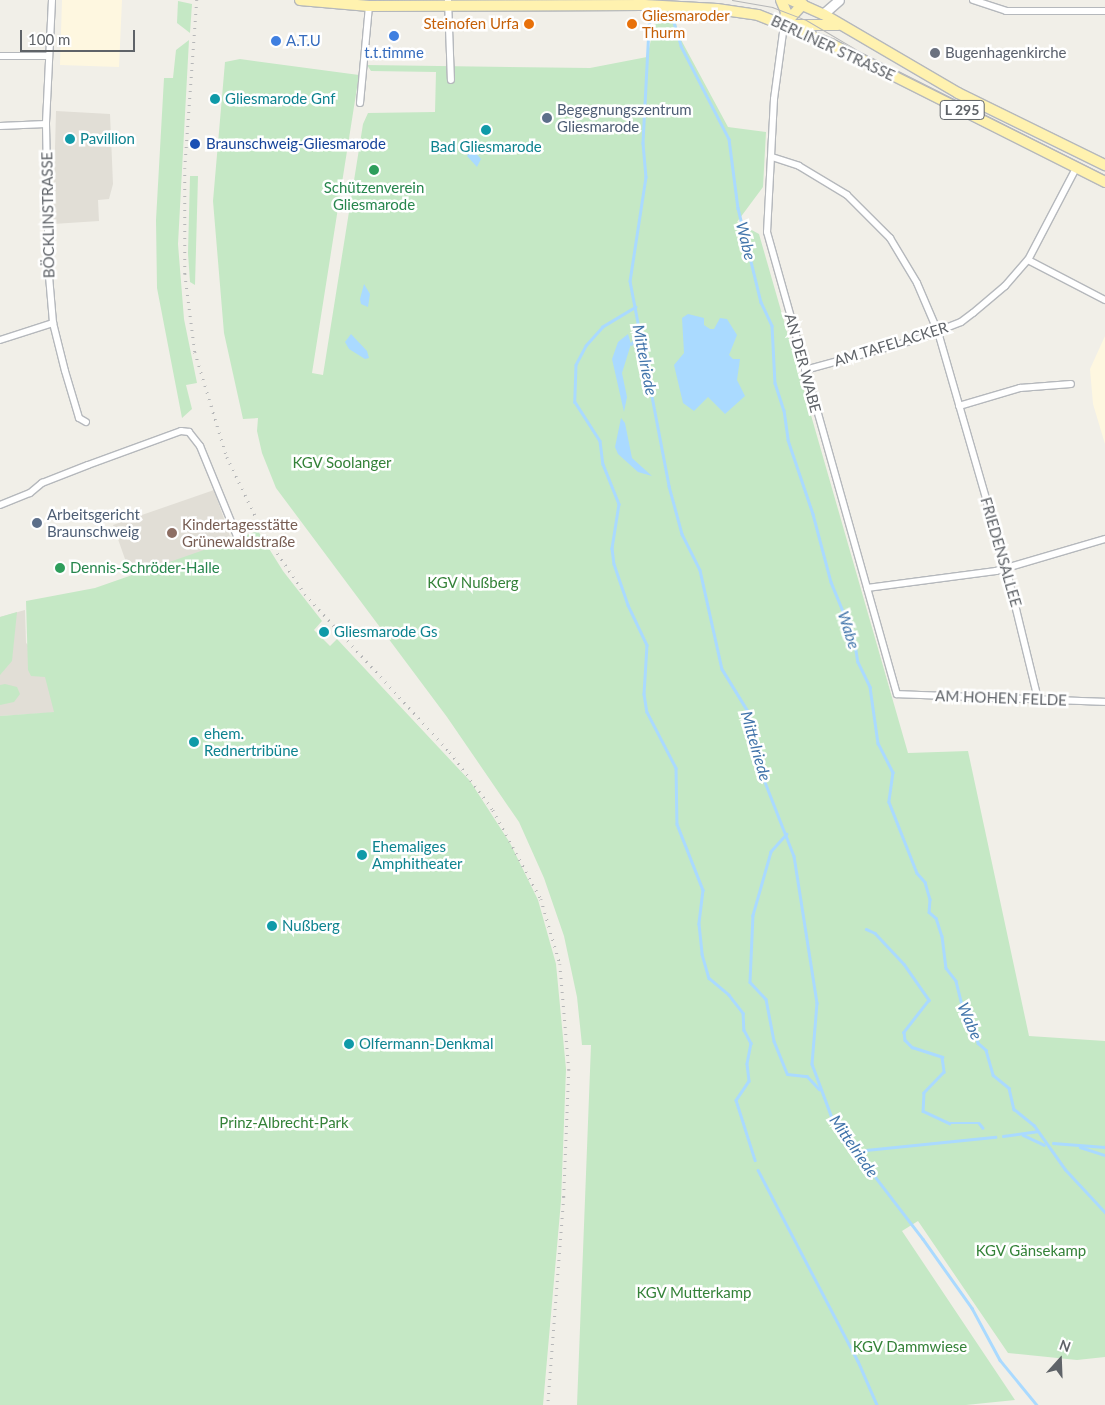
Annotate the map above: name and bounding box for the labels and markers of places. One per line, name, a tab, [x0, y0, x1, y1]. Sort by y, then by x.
place label: Gliesmaroder Thurm	[642, 6, 730, 41]
place label: Steinofen Urfa	[424, 15, 519, 33]
marker: Steinofen Urfa	[523, 18, 535, 30]
marker: Gliesmaroder Thurm	[626, 18, 638, 30]
marker: t.t.timme	[388, 30, 400, 42]
place label: A.T.U	[286, 32, 321, 50]
marker: A.T.U	[270, 35, 282, 47]
place label: t.t.timme	[364, 44, 424, 62]
place label: Bugenhagenkirche	[945, 44, 1066, 62]
marker: Bugenhagenkirche	[929, 47, 941, 59]
place label: Gliesmarode Gnf	[225, 90, 335, 108]
marker: Gliesmarode Gnf	[209, 93, 221, 105]
place label: Begegnungszentrum Gliesmarode	[557, 100, 692, 135]
marker: Begegnungszentrum Gliesmarode	[541, 112, 553, 124]
marker: Bad Gliesmarode	[480, 124, 492, 136]
place label: Pavillion	[80, 130, 135, 148]
marker: Pavillion	[64, 133, 76, 145]
place label: Braunschweig-Gliesmarode	[206, 135, 386, 153]
marker: Braunschweig-Gliesmarode	[188, 137, 202, 151]
place label: Bad Gliesmarode	[430, 138, 542, 156]
marker: Schützenverein Gliesmarode	[368, 164, 380, 176]
place label: Schützenverein Gliesmarode	[324, 178, 424, 213]
place label: Arbeitsgericht Braunschweig	[47, 505, 140, 540]
place label: Kindertagesstätte Grünewaldstraße	[182, 515, 298, 550]
marker: Arbeitsgericht Braunschweig	[31, 517, 43, 529]
marker: Kindertagesstätte Grünewaldstraße	[166, 527, 178, 539]
place label: Dennis-Schröder-Halle	[70, 559, 220, 577]
marker: Dennis-Schröder-Halle	[54, 562, 66, 574]
place label: Gliesmarode Gs	[334, 623, 437, 641]
marker: Gliesmarode Gs	[318, 626, 330, 638]
place label: ehem. Rednertribüne	[204, 724, 298, 759]
marker: ehem. Rednertribüne	[188, 736, 200, 748]
place label: Ehemaliges Amphitheater	[372, 837, 463, 872]
marker: Ehemaliges Amphitheater	[356, 849, 368, 861]
place label: Nußberg	[282, 917, 340, 935]
marker: Nußberg	[266, 920, 278, 932]
place label: Olfermann-Denkmal	[359, 1035, 493, 1053]
marker: Olfermann-Denkmal	[343, 1038, 355, 1050]

